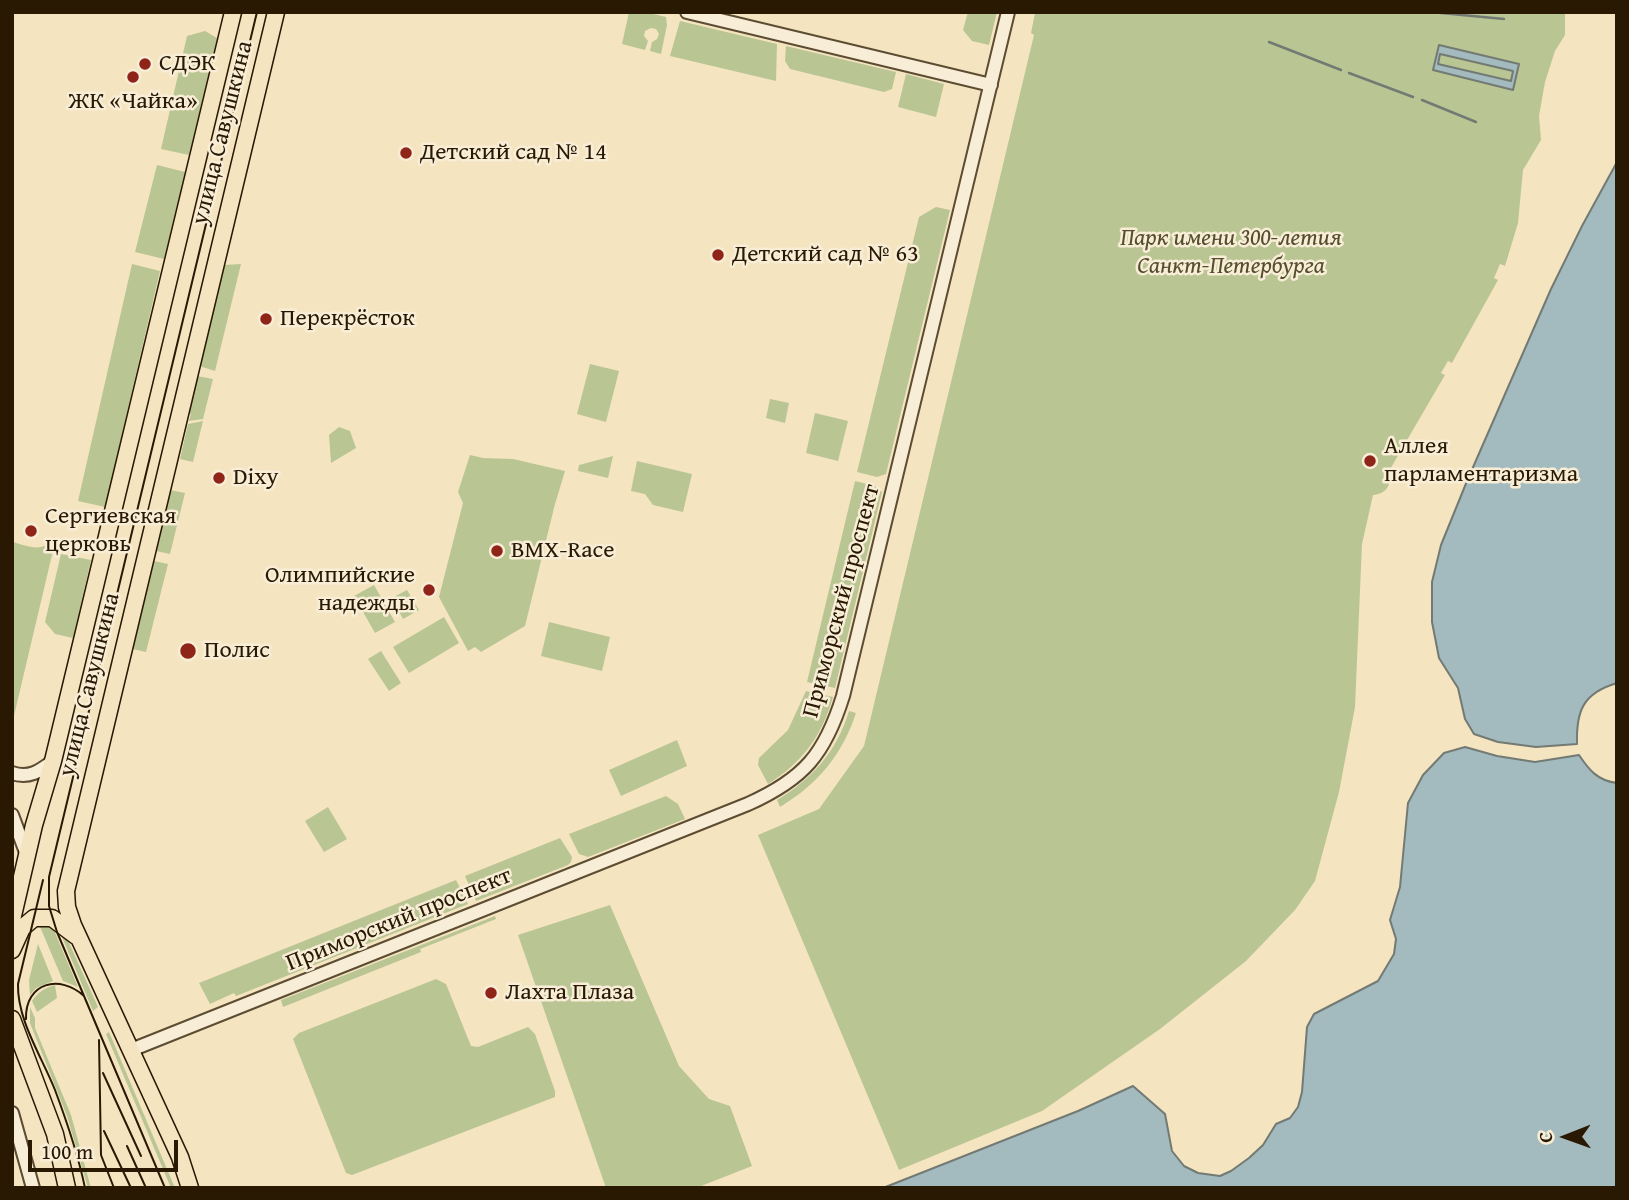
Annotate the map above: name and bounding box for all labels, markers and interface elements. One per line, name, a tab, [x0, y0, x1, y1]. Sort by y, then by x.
street label: улица Савушкина	[186, 38, 260, 228]
place label: СДЭК	[159, 50, 216, 78]
marker: СДЭК	[137, 56, 153, 72]
marker: ЖК «Чайка»	[125, 69, 141, 85]
place label: ЖК «Чайка»	[68, 88, 198, 116]
place label: Детский сад № 14	[420, 139, 607, 167]
marker: Детский сад № 14	[398, 145, 414, 161]
park label: Парк имени 300-летия Санкт-Петербурга	[1120, 225, 1342, 281]
place label: Детский сад № 63	[732, 241, 919, 269]
marker: Детский сад № 63	[710, 247, 726, 263]
place label: Перекрёсток	[280, 305, 415, 333]
marker: Перекрёсток	[258, 311, 274, 327]
place label: Аллея парламентаризма	[1384, 433, 1578, 489]
marker: Аллея парламентаризма	[1362, 453, 1378, 469]
place label: Dixy	[233, 464, 278, 492]
marker: Dixy	[211, 470, 227, 486]
street label: Приморский проспект	[797, 481, 887, 721]
place label: Сергиевская церковь	[45, 503, 176, 559]
marker: Сергиевская церковь	[23, 523, 39, 539]
place label: BMX-Race	[511, 537, 614, 565]
marker: BMX-Race	[489, 543, 505, 559]
place label: Олимпийские надежды	[265, 562, 415, 618]
marker: Олимпийские надежды	[421, 582, 437, 598]
street label: улица Савушкина	[53, 590, 127, 780]
place label: Полис	[204, 637, 270, 665]
marker: Полис	[178, 641, 198, 661]
street label: Приморский проспект	[282, 862, 516, 978]
place label: Лахта Плаза	[505, 979, 634, 1007]
marker: Лахта Плаза	[483, 985, 499, 1001]
north arrow	[1531, 1102, 1601, 1172]
scale bar	[32, 1126, 182, 1170]
text: С	[1531, 1132, 1559, 1143]
text: 100 m	[41, 1136, 93, 1167]

